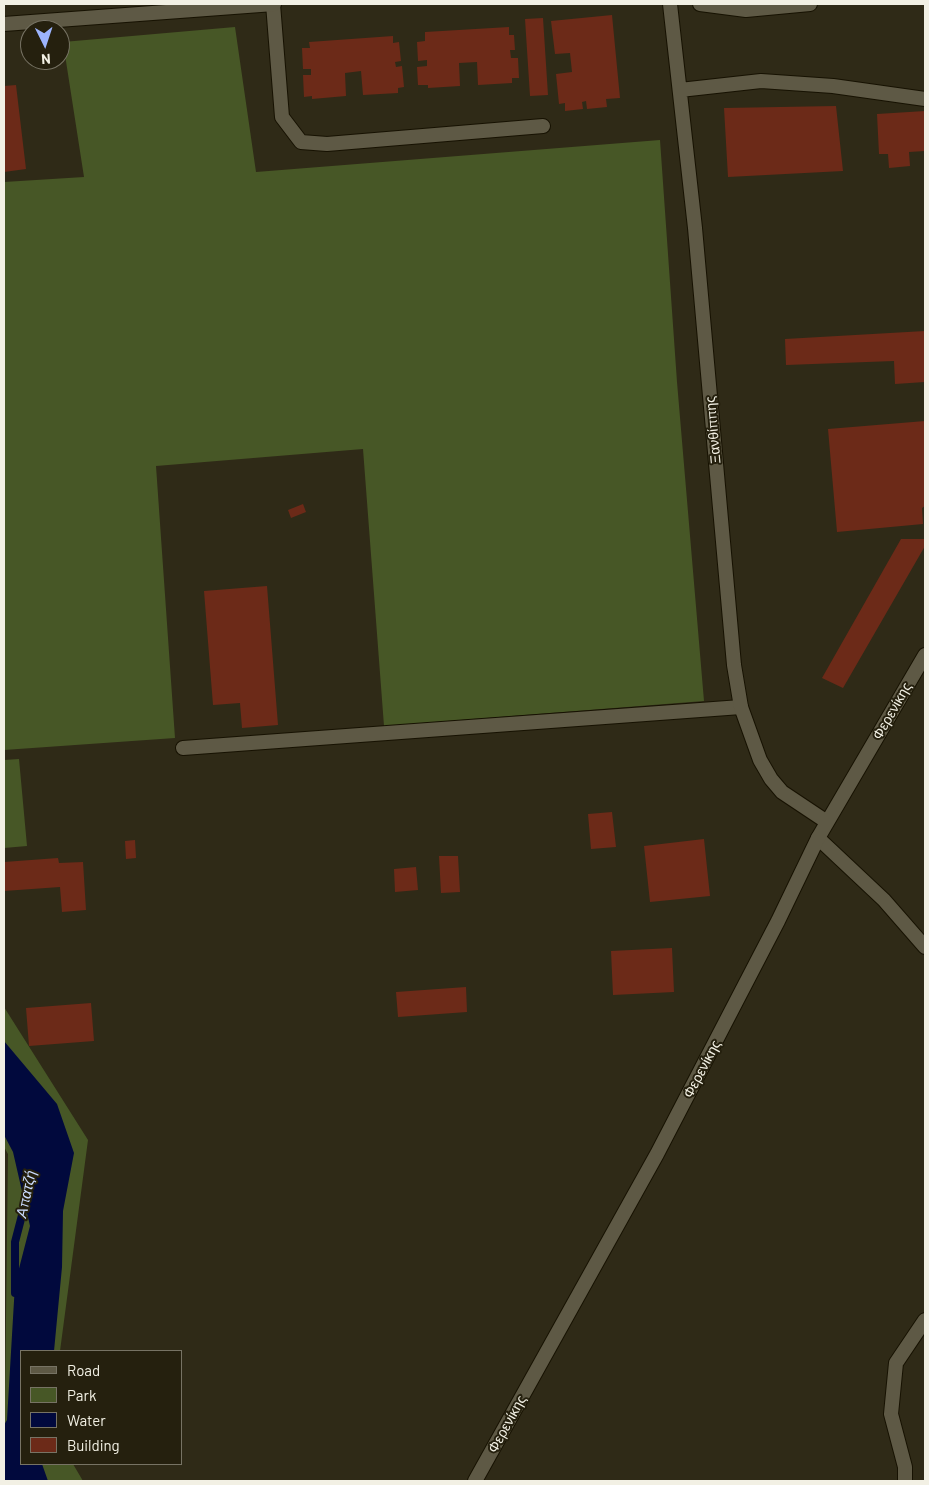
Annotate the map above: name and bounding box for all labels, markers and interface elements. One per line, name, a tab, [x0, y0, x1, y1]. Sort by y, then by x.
north arrow	[20, 20, 70, 70]
text: N	[41, 51, 51, 68]
street label: Ξανθίππης	[702, 396, 724, 464]
street label: Φερενίκης	[869, 679, 915, 743]
street label: Φερενίκης	[680, 1037, 724, 1101]
water label: Απατζή	[12, 1169, 40, 1219]
legend	[20, 1350, 182, 1465]
text: Road	[67, 1361, 100, 1379]
text: Park	[67, 1386, 96, 1404]
street label: Φερενίκης	[484, 1392, 530, 1456]
text: Water	[67, 1411, 106, 1429]
text: Building	[67, 1436, 120, 1454]

